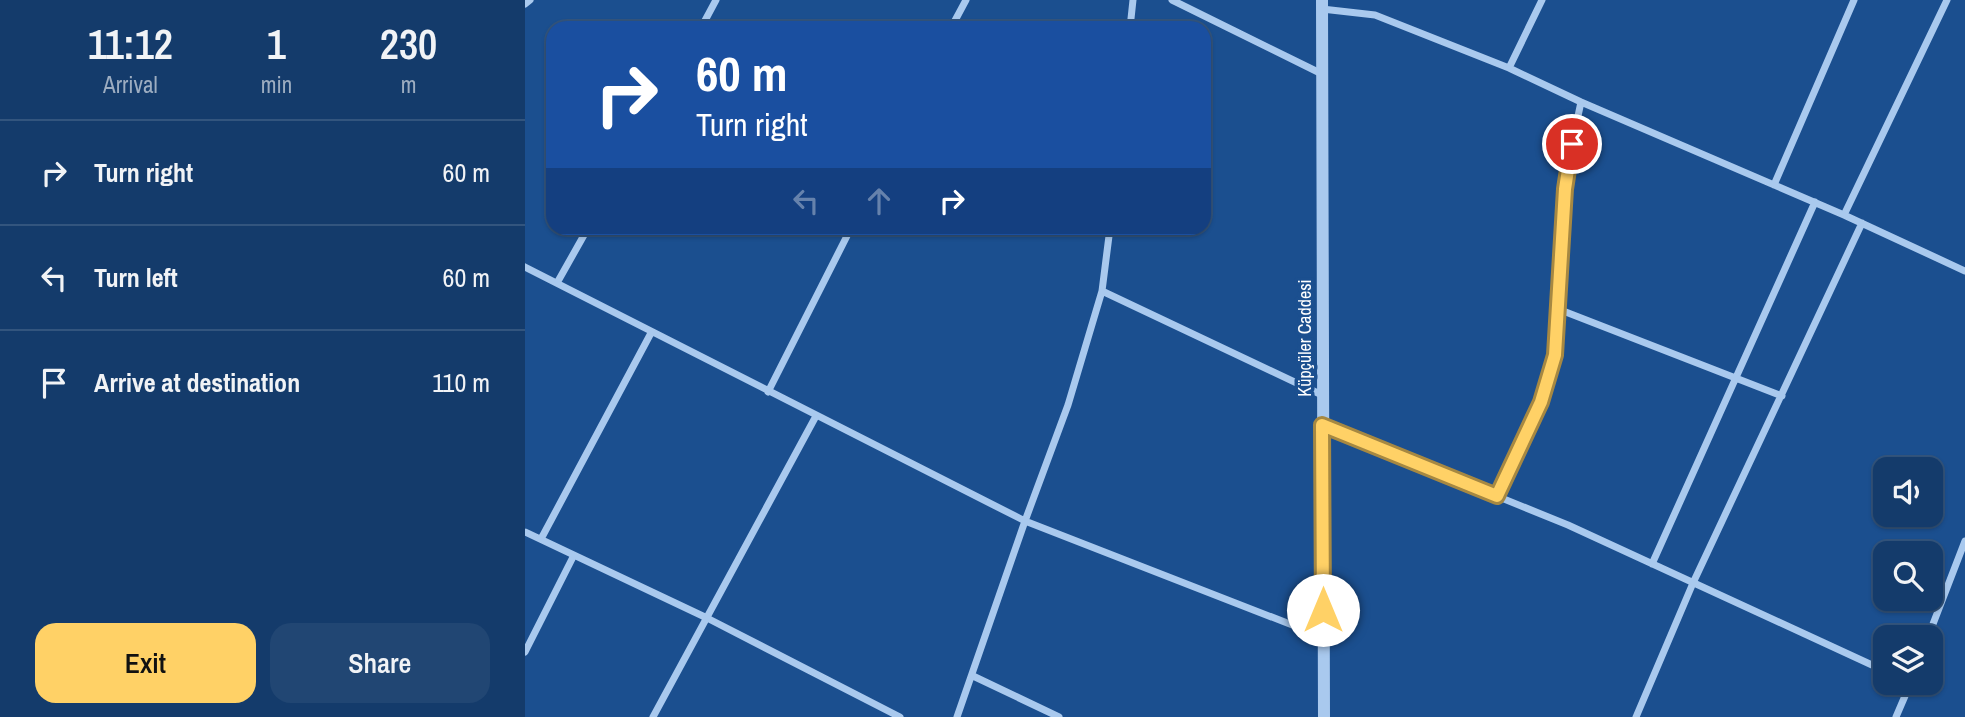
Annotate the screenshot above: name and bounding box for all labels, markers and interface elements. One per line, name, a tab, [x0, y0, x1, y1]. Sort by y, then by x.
text: 11:12	[88, 16, 173, 72]
text: 1	[267, 16, 286, 72]
text: 230	[380, 16, 437, 72]
text: 60 m	[696, 40, 788, 106]
icon: right	[581, 49, 672, 140]
text: Arrival	[103, 69, 158, 100]
text: min	[261, 69, 292, 100]
text: m	[401, 69, 416, 100]
text: Turn right	[696, 103, 808, 146]
pin	[1542, 114, 1602, 174]
icon: arrive	[1553, 125, 1591, 163]
icon: right	[35, 154, 73, 192]
text: Turn right	[94, 155, 193, 190]
text: 60 m	[443, 155, 490, 190]
icon: left	[787, 182, 825, 220]
icon: ahead	[860, 182, 898, 220]
icon: right	[933, 182, 971, 220]
icon: left	[35, 259, 73, 297]
text: Turn left	[94, 260, 178, 295]
text: 60 m	[443, 260, 490, 295]
street label: Küpçüler Caddesi	[1292, 279, 1317, 397]
icon: arrive	[35, 364, 73, 402]
text: Arrive at destination	[94, 365, 300, 400]
text: 110 m	[432, 365, 490, 400]
map controls	[1873, 457, 1943, 695]
button: sound	[1873, 457, 1943, 527]
button: search	[1873, 541, 1943, 611]
position arrow	[1286, 573, 1360, 647]
button: Exit	[35, 623, 256, 703]
button: Share	[270, 623, 490, 703]
button: layers	[1873, 625, 1943, 695]

